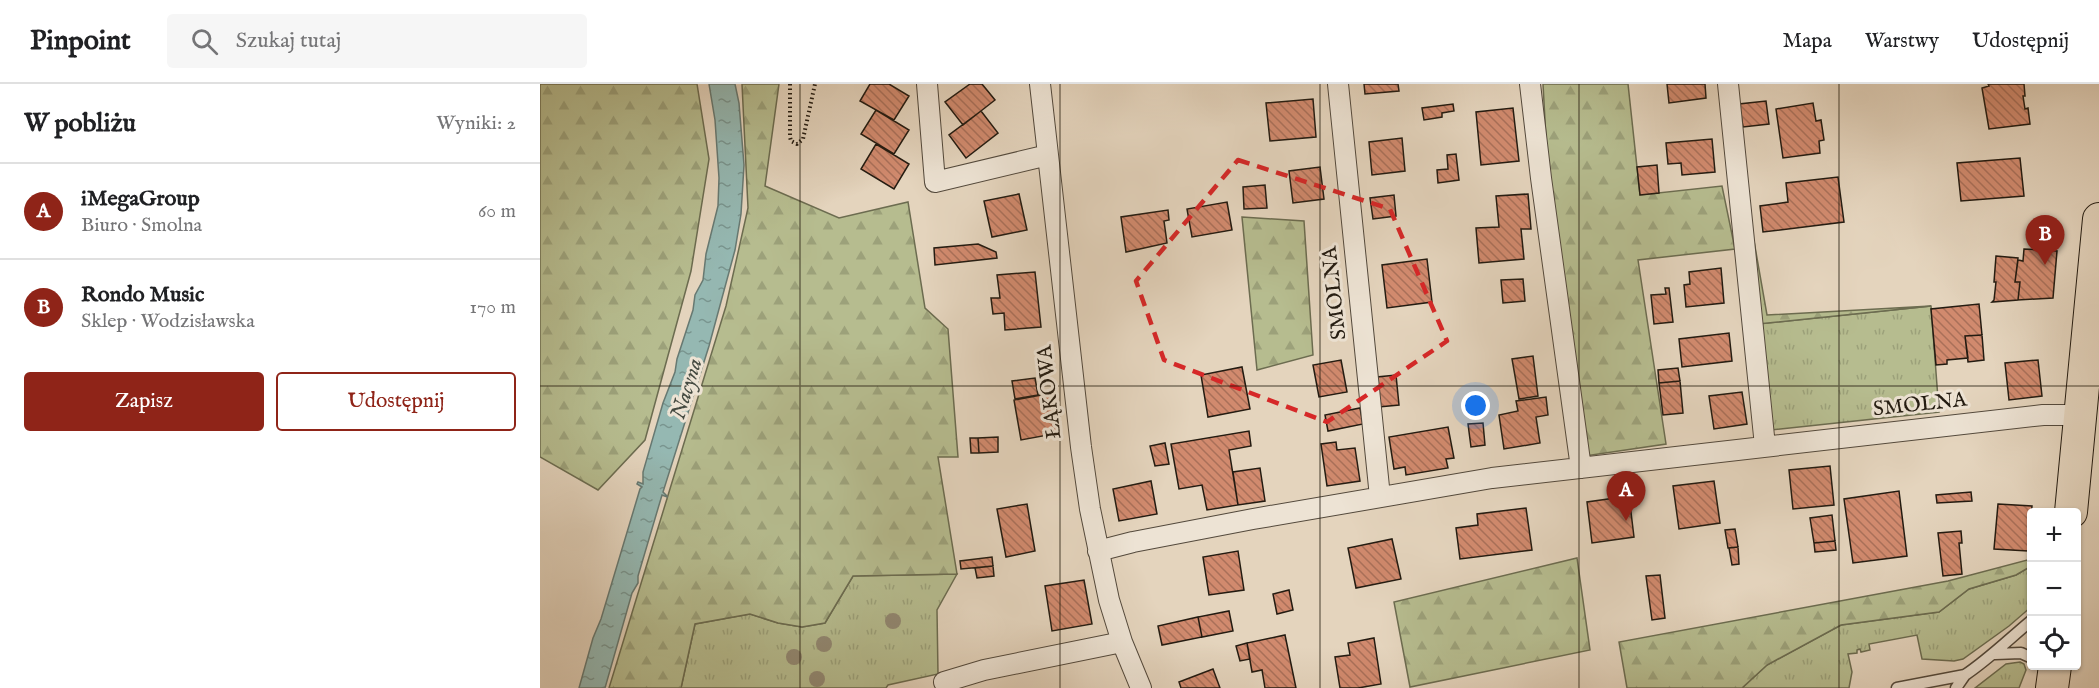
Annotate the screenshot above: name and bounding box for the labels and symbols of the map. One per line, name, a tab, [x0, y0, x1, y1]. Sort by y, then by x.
pin: B	[2026, 216, 2064, 265]
street label: SMOLNA	[1317, 244, 1353, 341]
street label: ŁĄKOWA	[1032, 343, 1068, 440]
water label: Nacyna	[664, 355, 710, 423]
street label: SMOLNA	[1872, 387, 1969, 423]
your location	[1461, 391, 1490, 420]
pin: A	[1606, 472, 1646, 521]

